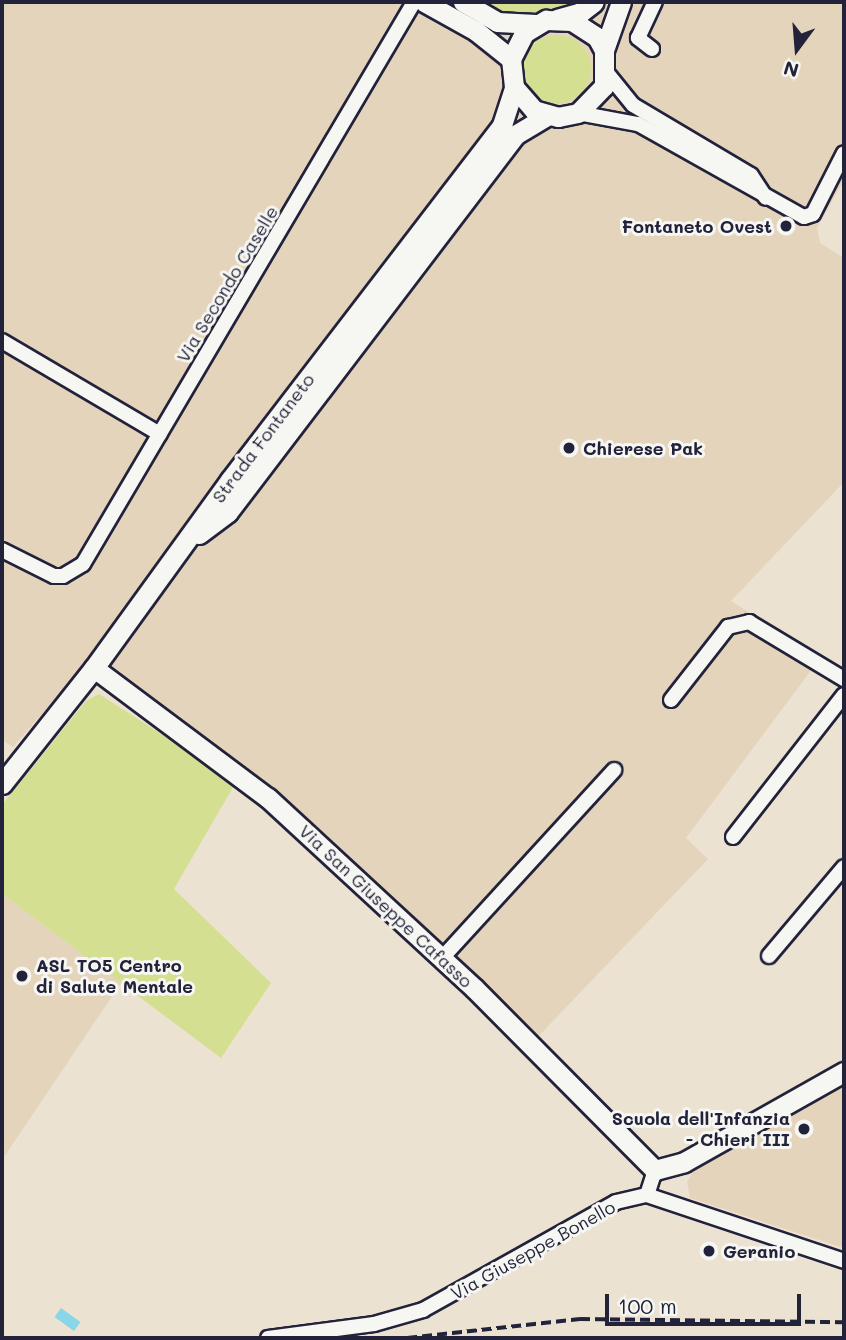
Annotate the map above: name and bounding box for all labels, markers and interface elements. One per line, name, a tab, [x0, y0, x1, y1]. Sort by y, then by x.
north arrow	[762, 14, 832, 84]
text: N	[781, 56, 801, 84]
street label: Via Secondo Caselle	[172, 202, 282, 366]
place label: Fontaneto Ovest	[622, 215, 772, 237]
marker: Fontaneto Ovest	[778, 218, 794, 234]
street label: Strada Fontaneto	[207, 369, 319, 507]
place label: Chierese Pak	[583, 437, 703, 459]
marker: Chierese Pak	[561, 440, 577, 456]
street label: Via San Giuseppe Cafasso	[295, 820, 477, 992]
place label: ASL TO5 Centro di Salute Mentale	[36, 955, 193, 998]
marker: ASL TO5 Centro di Salute Mentale	[14, 968, 30, 984]
place label: Scuola dell'Infanzia - Chieri III	[612, 1108, 790, 1150]
marker: Scuola dell'Infanzia - Chieri III	[796, 1121, 812, 1137]
street label: Via Giuseppe Bonello	[447, 1196, 619, 1304]
place label: Geranio	[723, 1240, 795, 1262]
marker: Geranio	[701, 1243, 717, 1259]
scale bar	[608, 1280, 804, 1324]
text: 100 m	[618, 1292, 677, 1319]

